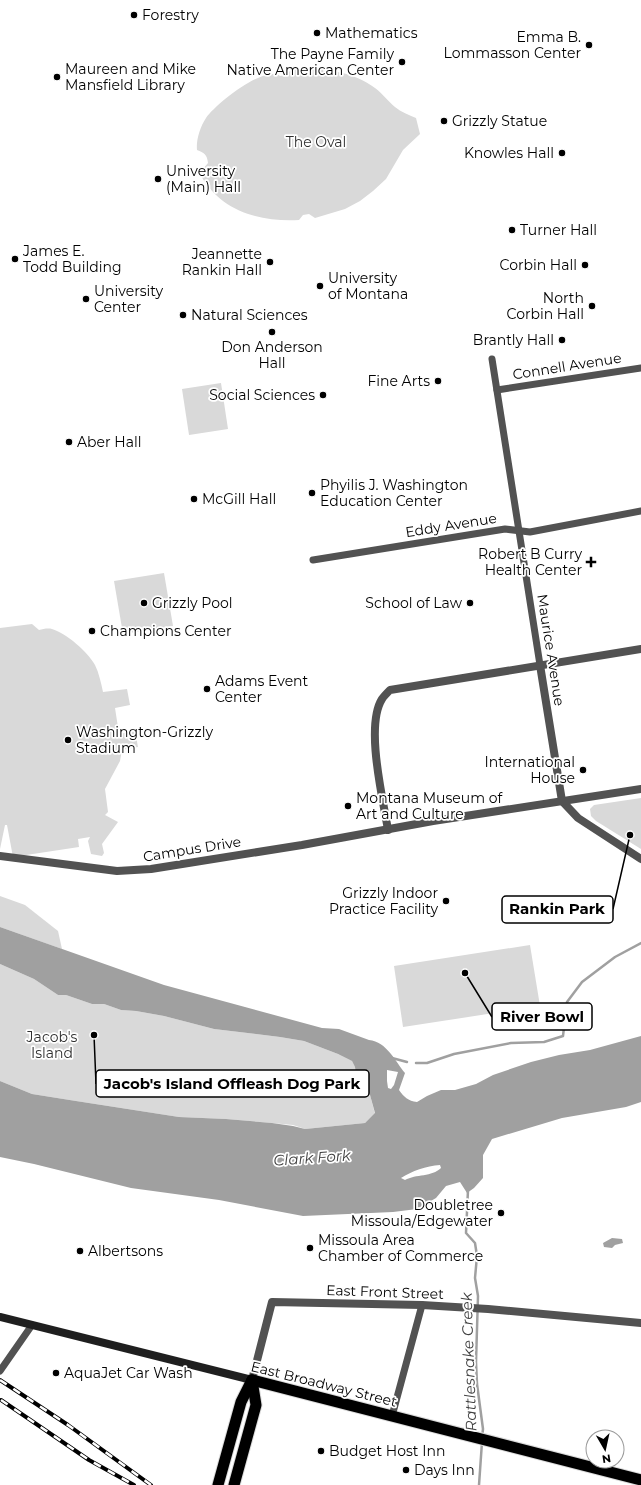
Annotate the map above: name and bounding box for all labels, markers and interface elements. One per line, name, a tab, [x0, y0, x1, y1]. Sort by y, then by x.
place label: Forestry	[142, 6, 199, 24]
marker: Forestry	[129, 10, 139, 20]
place label: Mathematics	[325, 24, 418, 42]
marker: Mathematics	[312, 28, 322, 38]
place label: Emma B. Lommasson Center	[444, 28, 581, 62]
marker: Emma B. Lommasson Center	[584, 40, 594, 50]
place label: The Payne Family Native American Center	[226, 45, 394, 79]
marker: The Payne Family Native American Center	[397, 57, 407, 67]
place label: Maureen and Mike Mansfield Library	[65, 60, 196, 94]
marker: Maureen and Mike Mansfield Library	[52, 72, 62, 82]
place label: Grizzly Statue	[452, 112, 547, 130]
marker: Grizzly Statue	[439, 116, 449, 126]
park label: The Oval	[286, 133, 346, 151]
place label: Knowles Hall	[464, 144, 554, 162]
marker: Knowles Hall	[557, 148, 567, 158]
place label: University (Main) Hall	[166, 162, 241, 196]
marker: University (Main) Hall	[153, 174, 163, 184]
place label: Turner Hall	[520, 221, 597, 239]
marker: Turner Hall	[507, 225, 517, 235]
place label: James E. Todd Building	[22, 242, 122, 276]
place label: Jeannette Rankin Hall	[182, 245, 262, 279]
marker: James E. Todd Building	[10, 254, 20, 264]
place label: Corbin Hall	[500, 256, 577, 274]
marker: Jeannette Rankin Hall	[265, 257, 275, 267]
marker: Corbin Hall	[580, 260, 590, 270]
place label: University of Montana	[328, 269, 408, 303]
marker: University of Montana	[315, 281, 325, 291]
place label: University Center	[94, 282, 163, 316]
place label: North Corbin Hall	[507, 289, 584, 323]
marker: University Center	[81, 294, 91, 304]
marker: North Corbin Hall	[587, 301, 597, 311]
place label: Natural Sciences	[191, 306, 308, 324]
marker: Natural Sciences	[178, 310, 188, 320]
marker: Don Anderson Hall	[267, 327, 277, 337]
place label: Brantly Hall	[473, 331, 554, 349]
marker: Brantly Hall	[557, 335, 567, 345]
place label: Don Anderson Hall	[221, 338, 323, 372]
street label: Connell Avenue	[511, 349, 623, 383]
place label: Fine Arts	[367, 372, 430, 390]
marker: Fine Arts	[433, 376, 443, 386]
place label: Social Sciences	[209, 386, 315, 404]
marker: Social Sciences	[318, 390, 328, 400]
place label: Aber Hall	[77, 433, 141, 451]
marker: Aber Hall	[64, 437, 74, 447]
place label: Phyilis J. Washington Education Center	[320, 476, 468, 510]
marker: Phyilis J. Washington Education Center	[307, 488, 317, 498]
place label: McGill Hall	[202, 490, 276, 508]
marker: McGill Hall	[189, 494, 199, 504]
street label: Eddy Avenue	[404, 509, 498, 541]
place label: Robert B Curry Health Center	[478, 545, 582, 579]
marker: Robert B Curry Health Center	[585, 556, 597, 568]
street label: Maurice Avenue	[533, 593, 569, 707]
place label: Grizzly Pool	[152, 594, 233, 612]
place label: School of Law	[365, 594, 463, 612]
marker: Grizzly Pool	[139, 598, 149, 608]
marker: School of Law	[465, 598, 475, 608]
place label: Champions Center	[100, 622, 232, 640]
marker: Champions Center	[87, 626, 97, 636]
place label: Adams Event Center	[215, 672, 309, 706]
marker: Adams Event Center	[202, 684, 212, 694]
place label: Washington-Grizzly Stadium	[76, 723, 213, 757]
marker: Washington-Grizzly Stadium	[63, 735, 73, 745]
place label: International House	[484, 753, 575, 787]
marker: International House	[578, 765, 588, 775]
place label: Montana Museum of Art and Culture	[356, 789, 503, 823]
marker: Montana Museum of Art and Culture	[343, 801, 353, 811]
street label: Campus Drive	[142, 832, 242, 866]
place label: Grizzly Indoor Practice Facility	[329, 884, 438, 918]
marker: Grizzly Indoor Practice Facility	[441, 896, 451, 906]
callout: Rankin Park	[502, 896, 613, 923]
text: Rankin Park	[509, 899, 605, 918]
callout: River Bowl	[492, 1003, 592, 1030]
text: River Bowl	[500, 1007, 584, 1026]
park label: Jacob's Island	[26, 1028, 78, 1062]
callout: Jacob's Island Offleash Dog Park	[96, 1070, 369, 1097]
text: Jacob's Island Offleash Dog Park	[103, 1074, 360, 1093]
water label: Clark Fork	[273, 1145, 352, 1170]
place label: Doubletree Missoula/Edgewater	[351, 1196, 493, 1230]
marker: Doubletree Missoula/Edgewater	[496, 1208, 506, 1218]
place label: Missoula Area Chamber of Commerce	[318, 1231, 483, 1265]
place label: Albertsons	[88, 1242, 163, 1260]
marker: Missoula Area Chamber of Commerce	[305, 1243, 315, 1253]
marker: Albertsons	[75, 1246, 85, 1256]
street label: East Front Street	[326, 1281, 444, 1303]
water label: Rattlesnake Creek	[457, 1291, 480, 1432]
street label: East Broadway Street	[249, 1357, 399, 1411]
place label: AquaJet Car Wash	[64, 1364, 193, 1382]
marker: AquaJet Car Wash	[51, 1368, 61, 1378]
north arrow	[585, 1429, 625, 1469]
place label: Budget Host Inn	[329, 1442, 445, 1460]
marker: Budget Host Inn	[316, 1446, 326, 1456]
text: N	[601, 1451, 612, 1466]
place label: Days Inn	[414, 1461, 475, 1479]
marker: Days Inn	[401, 1465, 411, 1475]

